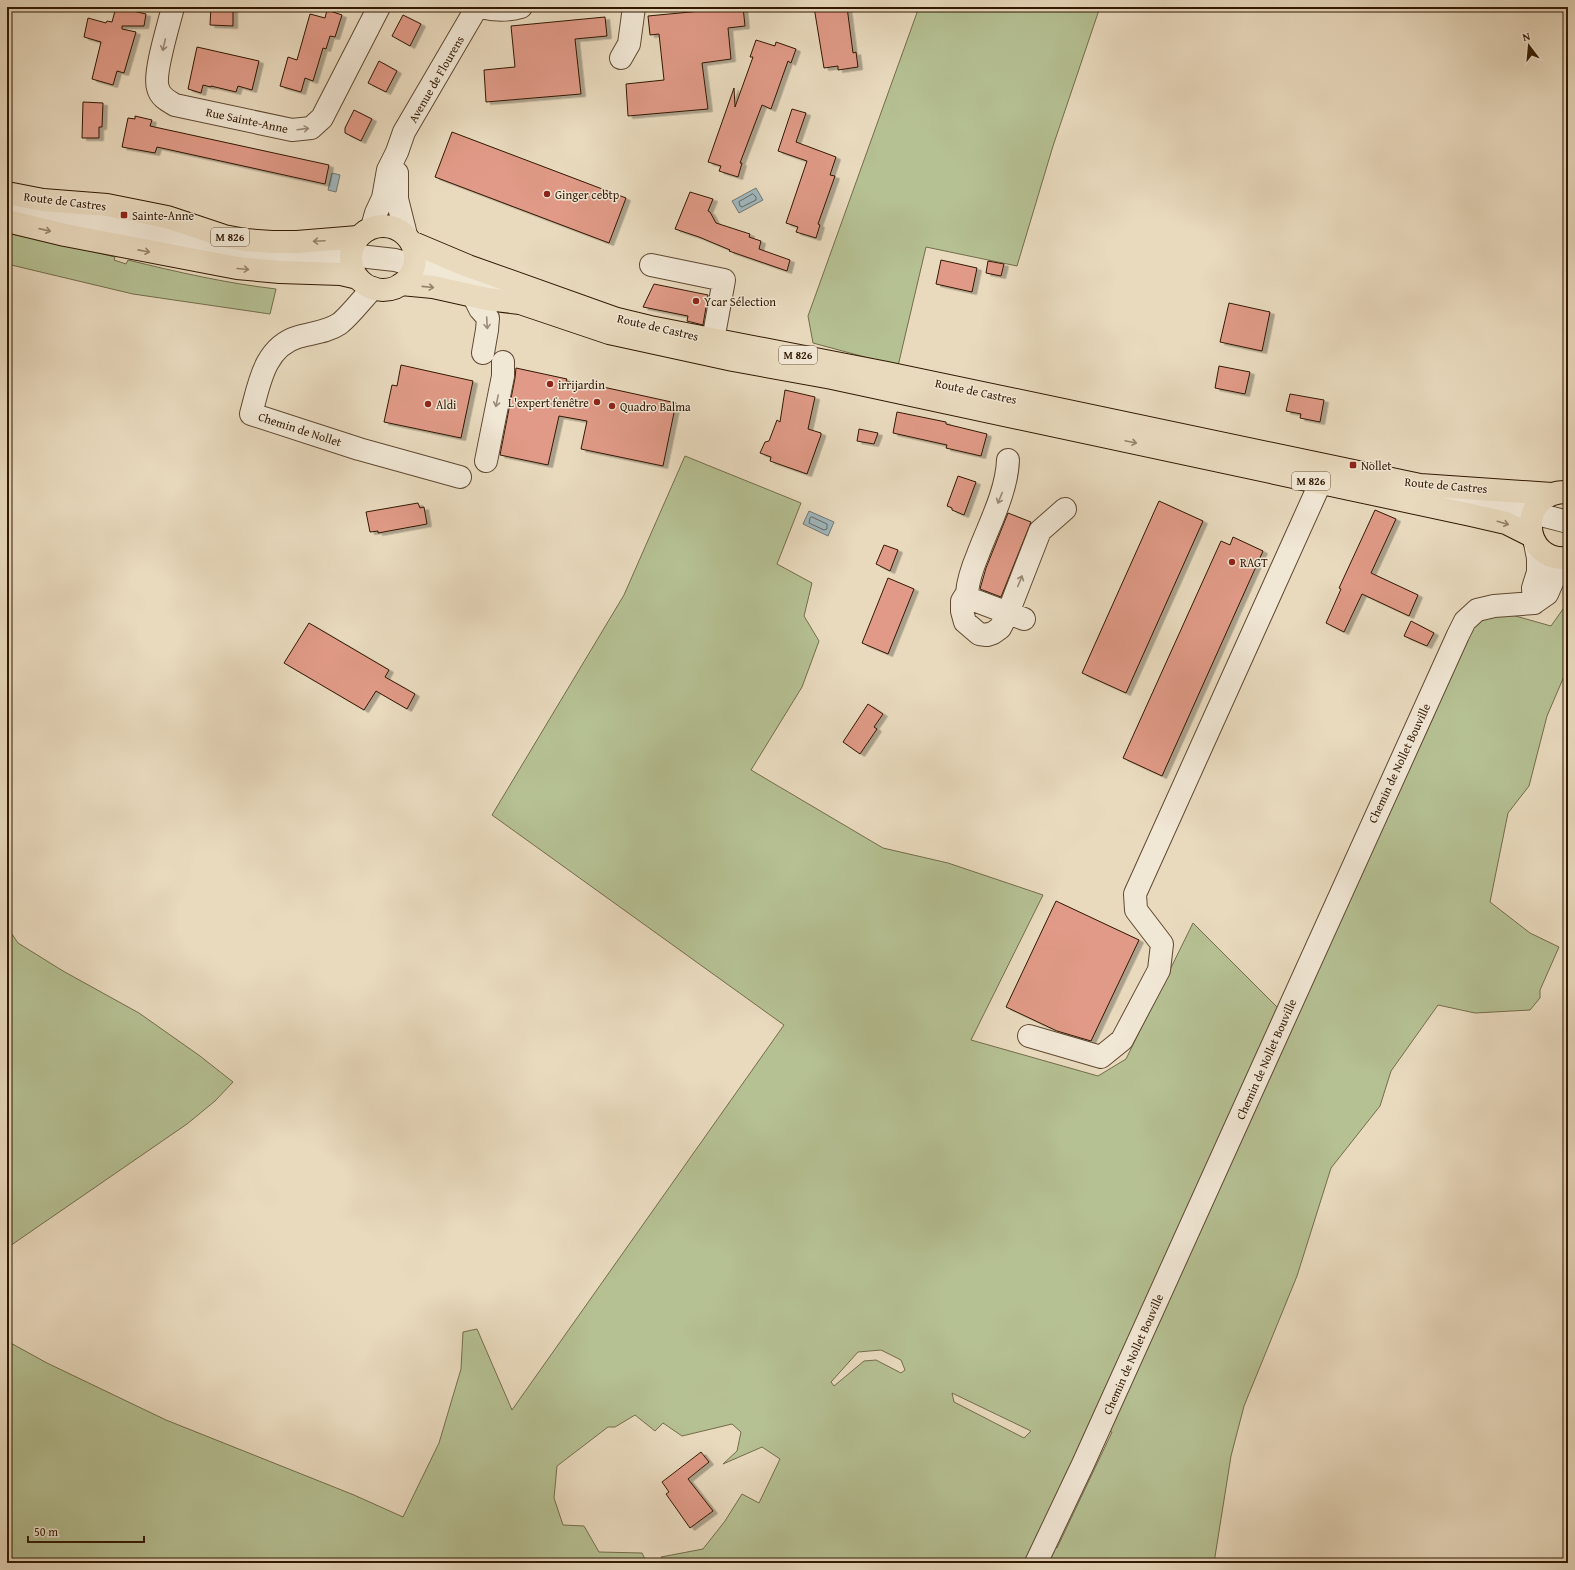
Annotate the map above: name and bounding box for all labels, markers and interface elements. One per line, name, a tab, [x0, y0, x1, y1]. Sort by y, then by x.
north arrow	[1509, 26, 1549, 66]
text: N	[1521, 28, 1533, 45]
street label: Avenue de Flourens	[404, 32, 468, 126]
one-way arrow	[160, 38, 167, 51]
street label: Rue Sainte-Anne	[204, 103, 290, 137]
one-way arrow	[296, 125, 309, 133]
place label: Ginger cebtp	[555, 186, 620, 203]
street label: Route de Castres	[23, 188, 107, 215]
marker: Ginger cebtp	[542, 189, 552, 199]
place label: Sainte-Anne	[132, 207, 194, 224]
marker: Sainte-Anne	[119, 210, 129, 220]
one-way arrow	[38, 227, 51, 235]
road number: M 826	[211, 228, 249, 246]
one-way arrow	[313, 237, 326, 245]
one-way arrow	[137, 247, 150, 255]
one-way arrow	[236, 265, 249, 272]
one-way arrow	[421, 283, 434, 290]
place label: Ycar Sélection	[704, 293, 776, 310]
marker: Ycar Sélection	[691, 296, 701, 306]
street label: Route de Castres	[616, 309, 701, 345]
one-way arrow	[483, 317, 491, 330]
road number: M 826	[779, 346, 817, 364]
street label: Route de Castres	[934, 374, 1019, 408]
place label: irrijardin	[558, 376, 605, 393]
marker: irrijardin	[545, 379, 555, 389]
one-way arrow	[493, 394, 501, 407]
place label: L'expert fenêtre	[508, 394, 589, 411]
place label: Aldi	[436, 396, 457, 413]
marker: L'expert fenêtre	[592, 397, 602, 407]
place label: Quadro Balma	[620, 398, 691, 415]
marker: Aldi	[423, 399, 433, 409]
marker: Quadro Balma	[607, 401, 617, 411]
street label: Chemin de Nollet	[256, 408, 345, 451]
one-way arrow	[1124, 438, 1137, 446]
place label: Nollet	[1361, 457, 1392, 474]
marker: Nollet	[1348, 460, 1358, 470]
road number: M 826	[1292, 472, 1330, 490]
street label: Route de Castres	[1404, 473, 1488, 497]
one-way arrow	[995, 491, 1003, 503]
one-way arrow	[1496, 520, 1509, 527]
place label: RAGT	[1240, 554, 1268, 571]
marker: RAGT	[1227, 557, 1237, 567]
one-way arrow	[1017, 576, 1025, 588]
street label: Chemin de Nollet Bouville	[1364, 700, 1434, 826]
street label: Chemin de Nollet Bouville	[1232, 996, 1300, 1122]
street label: Chemin de Nollet Bouville	[1099, 1291, 1167, 1417]
scale bar	[28, 1518, 144, 1544]
text: 50 m	[34, 1523, 58, 1540]

